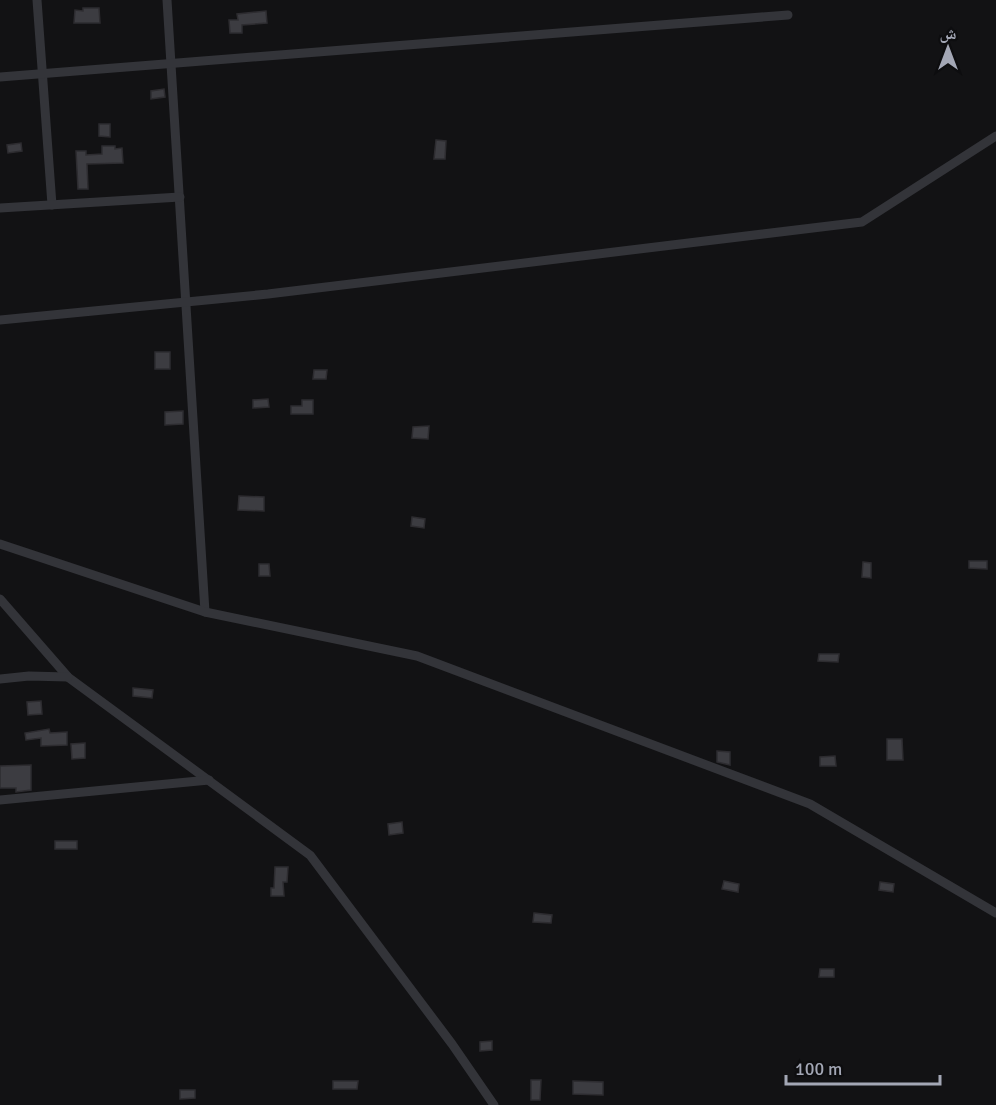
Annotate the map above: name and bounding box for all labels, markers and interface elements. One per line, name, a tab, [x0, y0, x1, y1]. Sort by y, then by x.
north arrow	[918, 18, 978, 78]
text: ش	[940, 24, 957, 44]
scale bar	[786, 1048, 940, 1086]
text: 100 m	[795, 1058, 842, 1080]

